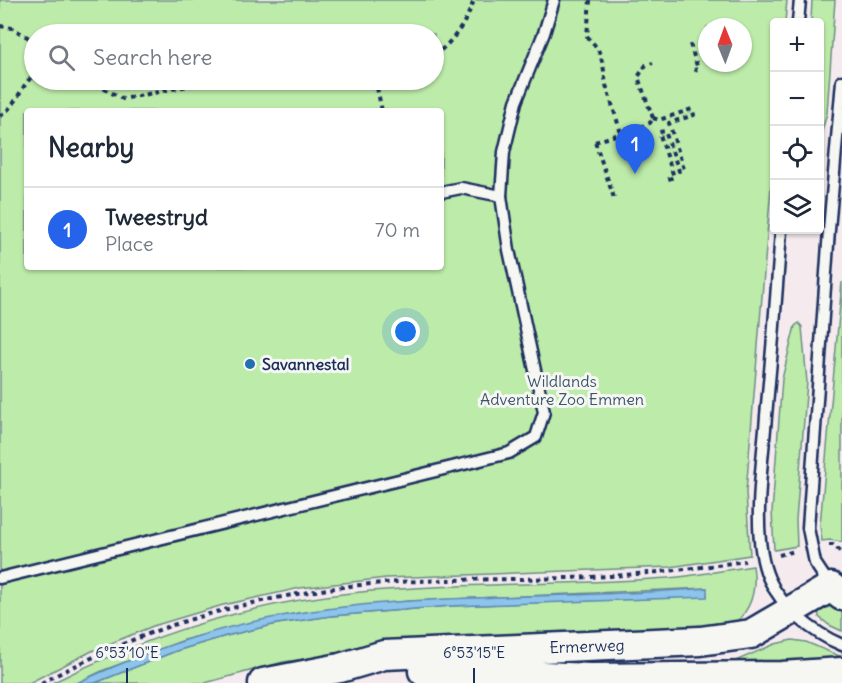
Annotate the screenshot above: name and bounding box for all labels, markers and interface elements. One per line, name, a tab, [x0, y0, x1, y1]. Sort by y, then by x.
north arrow	[698, 18, 752, 72]
map controls	[770, 18, 824, 234]
button: +	[770, 18, 824, 72]
search box	[24, 24, 444, 90]
icon: search	[45, 41, 78, 74]
text: Search here	[93, 43, 212, 71]
button: −	[770, 72, 824, 126]
pin: 1	[616, 124, 654, 174]
button: locate	[770, 126, 824, 180]
text: Nearby	[48, 131, 134, 164]
button: layers	[770, 180, 824, 234]
text: Tweestryd	[105, 203, 208, 231]
text: 1	[64, 217, 71, 242]
text: 70 m	[375, 217, 420, 242]
text: Place	[105, 231, 153, 256]
your location	[391, 317, 420, 346]
place label: Savannestal	[262, 354, 349, 374]
marker: Savannestal	[243, 357, 257, 371]
park label: Wildlands Adventure Zoo Emmen	[480, 371, 644, 409]
street label: Ermerweg	[549, 635, 625, 657]
text: 6°53'10"E	[95, 643, 159, 662]
text: 6°53'15"E	[443, 643, 505, 662]

